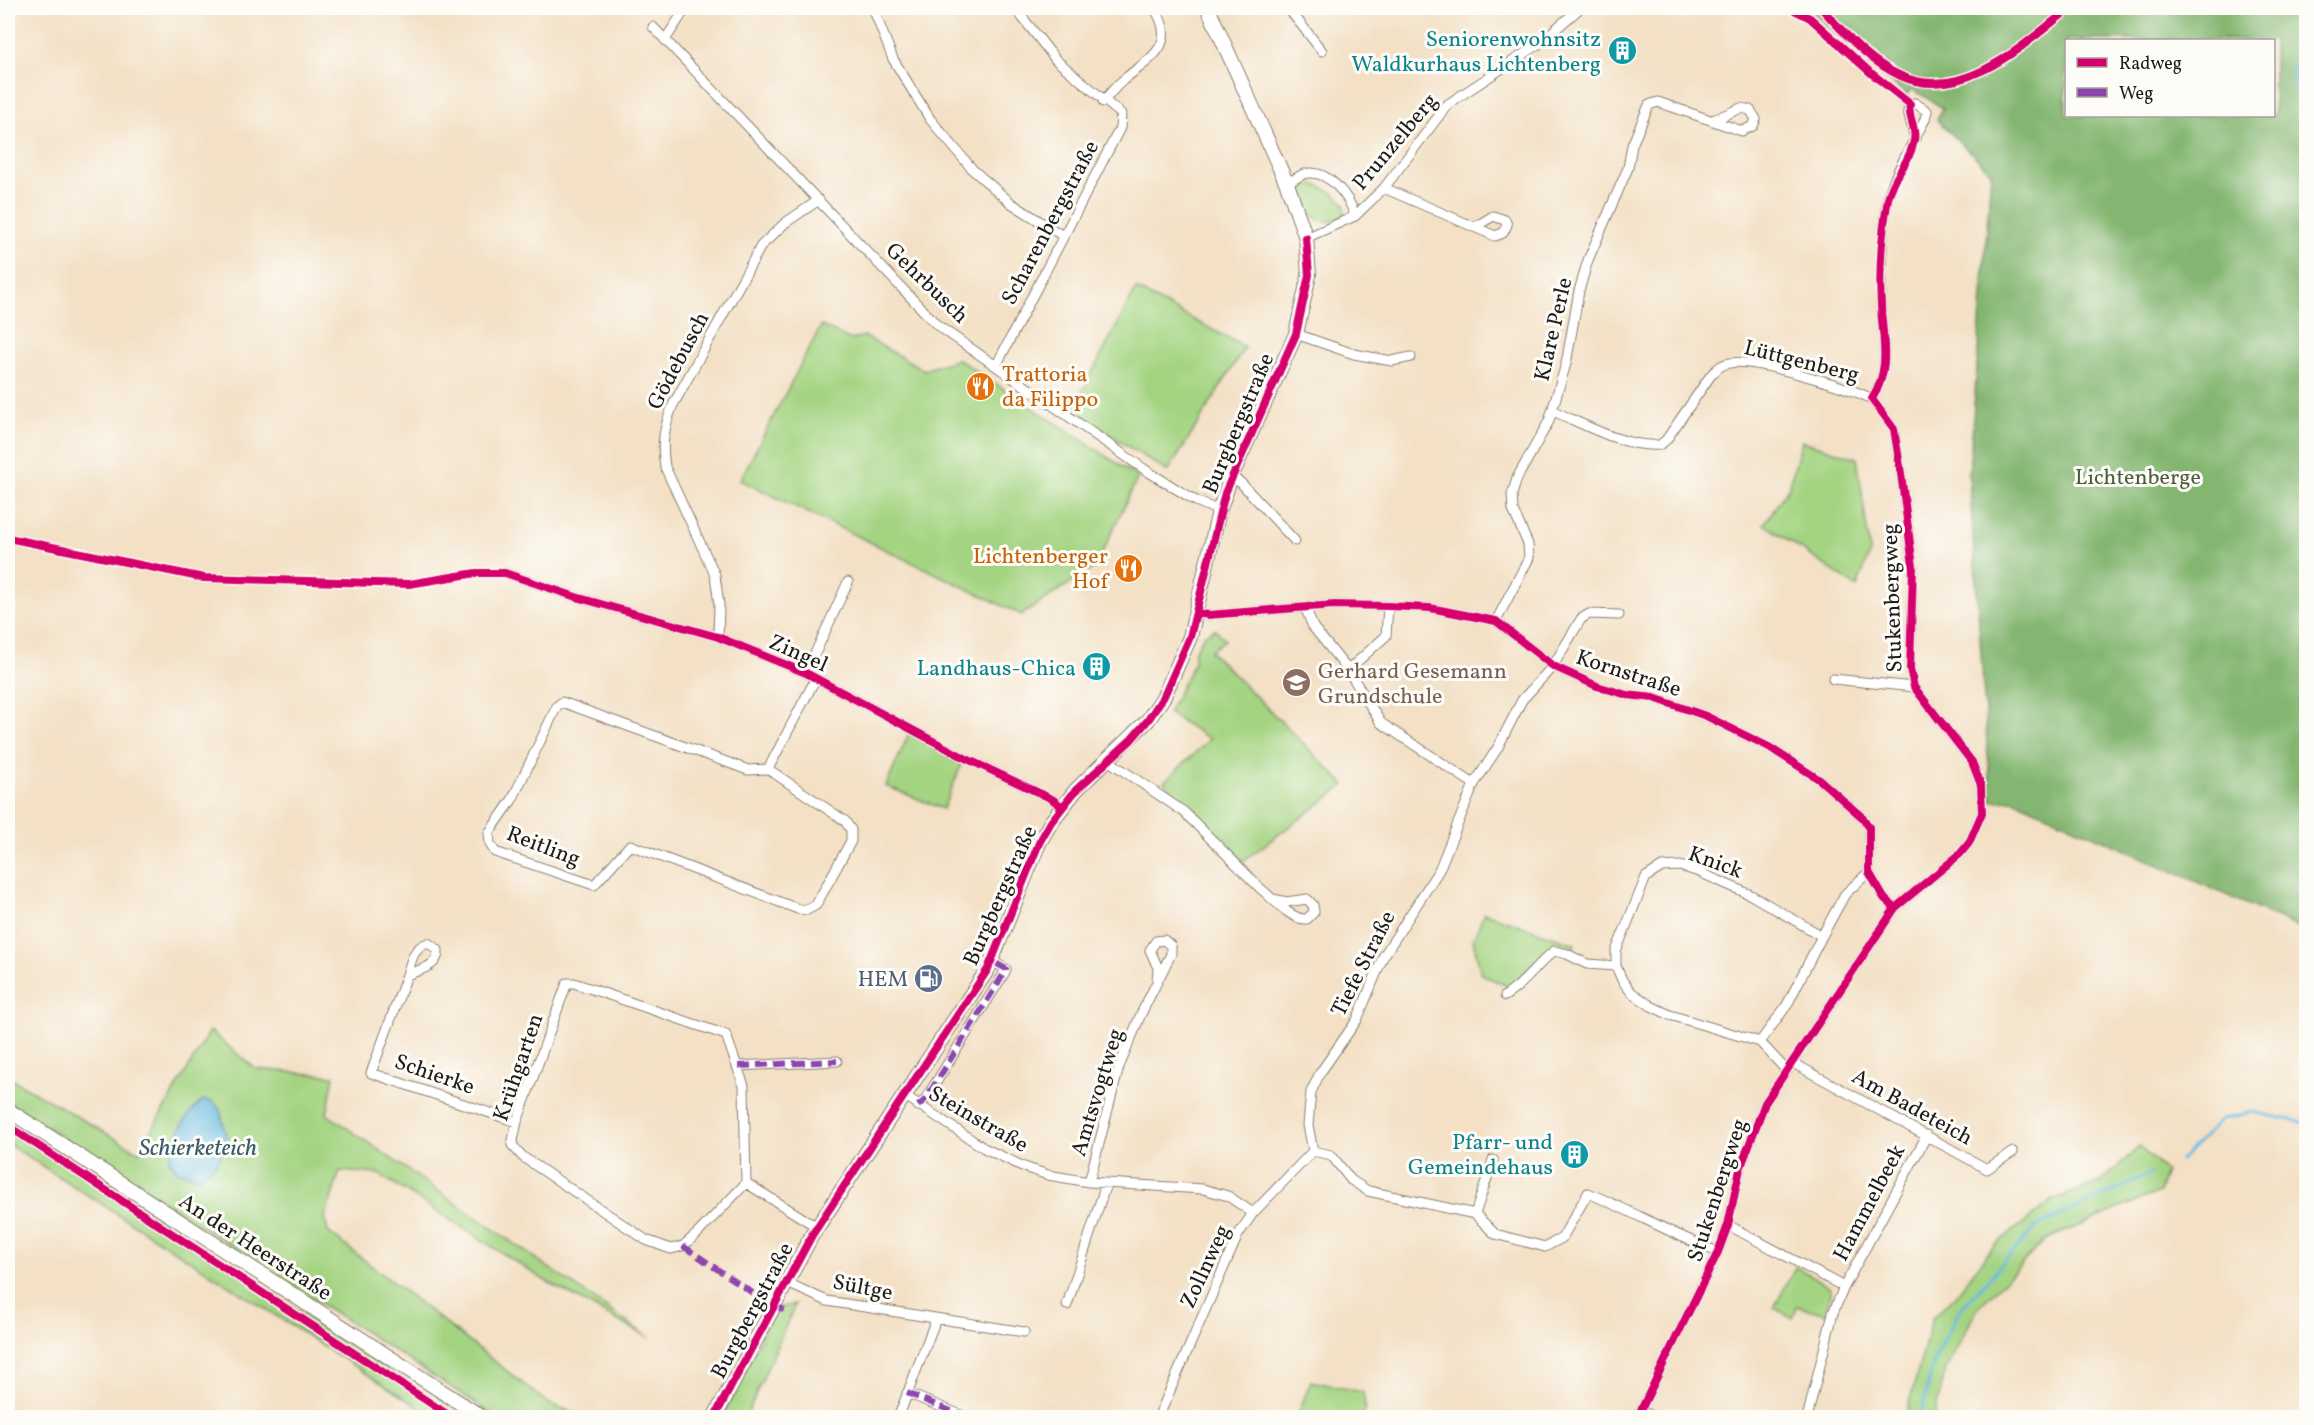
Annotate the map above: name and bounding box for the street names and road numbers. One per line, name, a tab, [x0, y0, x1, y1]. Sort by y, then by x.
street label: Prunzelberg	[1346, 87, 1446, 198]
street label: Scharenbergstraße	[995, 136, 1108, 311]
street label: Gehrbusch	[878, 236, 975, 331]
street label: Klare Perle	[1527, 275, 1581, 384]
street label: Gödebusch	[640, 307, 718, 416]
street label: Lüttgenberg	[1741, 333, 1862, 392]
street label: Burgbergstraße	[1196, 349, 1283, 499]
street label: Stukenbergweg	[1875, 523, 1912, 673]
street label: Zingel	[763, 628, 833, 681]
street label: Kornstraße	[1572, 643, 1685, 706]
street label: Reitling	[502, 819, 585, 876]
street label: Burgbergstraße	[957, 821, 1046, 971]
street label: Knick	[1684, 839, 1747, 887]
street label: Tiefe Straße	[1324, 906, 1404, 1022]
street label: Krühgarten	[486, 1010, 552, 1126]
street label: Amtsvogtweg	[1064, 1025, 1133, 1160]
street label: Schierke	[390, 1047, 478, 1104]
street label: Am Badeteich	[1846, 1062, 1978, 1154]
street label: Steinstraße	[922, 1079, 1033, 1161]
street label: Stukenbergweg	[1681, 1115, 1756, 1266]
street label: Hammelbeek	[1826, 1139, 1914, 1267]
street label: An der Heerstraße	[172, 1187, 337, 1309]
street label: Zollnweg	[1173, 1220, 1239, 1314]
street label: Burgbergstraße	[704, 1237, 802, 1385]
street label: Sültge	[830, 1267, 895, 1309]

